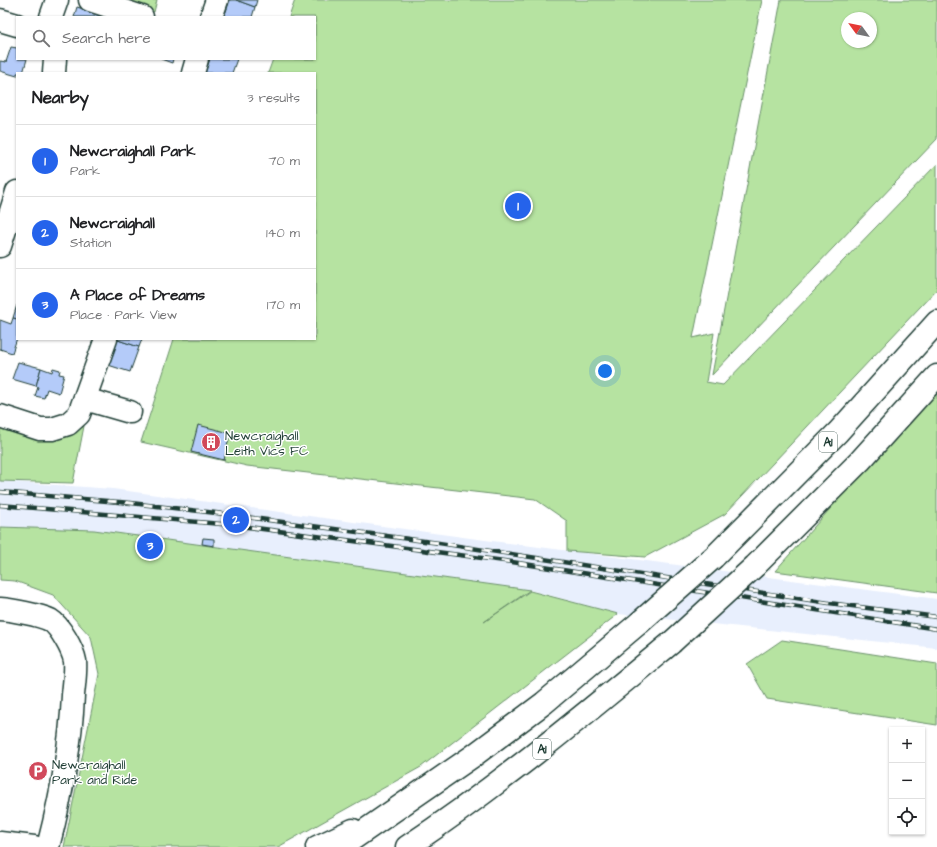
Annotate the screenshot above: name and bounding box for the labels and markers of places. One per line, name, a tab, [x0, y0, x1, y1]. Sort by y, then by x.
pin: 1	[505, 191, 531, 221]
place label: Newcraighall Leith Vics FC	[225, 427, 308, 460]
building icon: Newcraighall Leith Vics FC	[200, 431, 222, 453]
pin: 2	[223, 505, 249, 535]
pin: 3	[137, 531, 163, 561]
place label: Newcraighall Park and Ride	[52, 756, 137, 789]
parking icon: Newcraighall Park and Ride	[27, 760, 49, 782]

